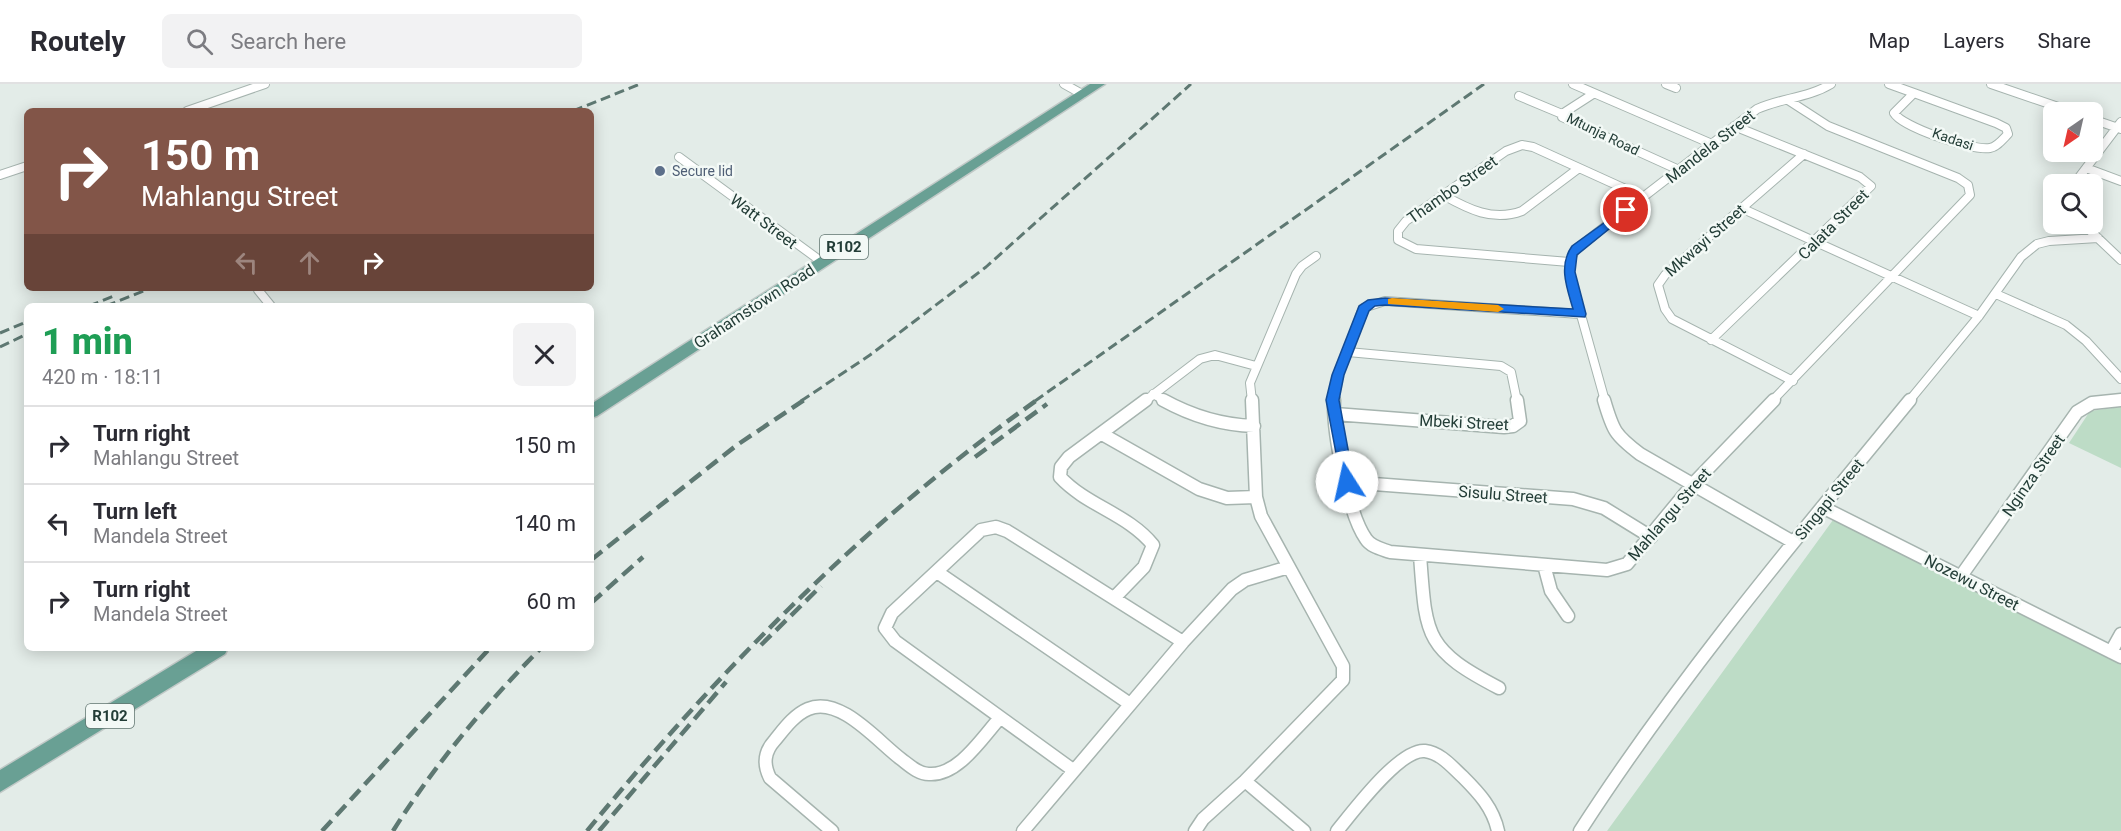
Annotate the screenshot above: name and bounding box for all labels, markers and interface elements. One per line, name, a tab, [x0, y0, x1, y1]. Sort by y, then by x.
search box	[162, 14, 582, 68]
text: Routely	[30, 25, 126, 58]
icon: search	[183, 25, 216, 58]
text: Search here	[231, 29, 346, 54]
text: Map	[1868, 29, 1910, 53]
text: Layers	[1943, 29, 2004, 53]
text: Share	[2037, 29, 2091, 53]
north arrow	[2043, 102, 2103, 162]
map controls	[2043, 102, 2103, 234]
street label: Mandela Street	[1662, 106, 1759, 187]
street label: Mtunja Road	[1564, 110, 1642, 158]
street label: Kadasi	[1930, 125, 1976, 153]
text: 150 m	[141, 131, 260, 180]
icon: right	[42, 132, 120, 210]
street label: Thambo Street	[1404, 151, 1501, 227]
place label: Secure lid	[672, 163, 733, 179]
marker: Secure lid	[653, 164, 667, 178]
button: search	[2043, 174, 2103, 234]
text: Mahlangu Street	[141, 181, 338, 213]
pin	[1600, 184, 1651, 235]
street label: Calata Street	[1794, 185, 1873, 264]
street label: Watt Street	[726, 190, 801, 253]
icon: arrive	[1609, 193, 1642, 226]
street label: Mkwayi Street	[1661, 200, 1749, 280]
road number: R102	[820, 235, 868, 259]
icon: left	[230, 246, 263, 279]
icon: ahead	[293, 246, 326, 279]
icon: right	[356, 246, 389, 279]
street label: Grahamstown Road	[690, 260, 818, 353]
text: 1 min	[42, 321, 133, 363]
button: close	[513, 323, 576, 386]
text: 420 m · 18:11	[42, 365, 163, 389]
street label: Mbeki Street	[1419, 411, 1509, 434]
text: Turn right	[93, 421, 190, 446]
icon: right	[42, 429, 75, 462]
street label: Nginza Street	[1998, 431, 2069, 520]
text: 150 m	[514, 433, 576, 458]
text: Mahlangu Street	[93, 446, 239, 470]
position arrow	[1315, 450, 1379, 514]
street label: Singapi Street	[1791, 455, 1868, 544]
street label: Mahlangu Street	[1624, 464, 1715, 565]
street label: Sisulu Street	[1458, 482, 1548, 507]
text: Turn left	[93, 499, 177, 524]
icon: left	[42, 507, 75, 540]
text: 140 m	[514, 511, 576, 536]
text: Mandela Street	[93, 524, 228, 548]
street label: Nozewu Street	[1921, 550, 2022, 614]
text: Turn right	[93, 577, 190, 602]
icon: right	[42, 585, 75, 618]
text: 60 m	[527, 589, 576, 614]
text: Mandela Street	[93, 602, 228, 626]
road number: R102	[86, 704, 134, 728]

